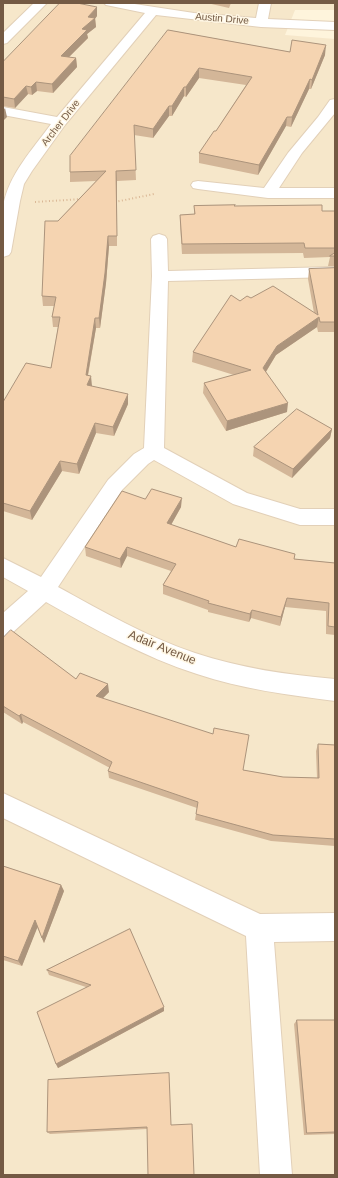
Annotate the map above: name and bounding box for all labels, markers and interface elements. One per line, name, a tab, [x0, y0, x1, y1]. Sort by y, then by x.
street label: Austin Drive	[195, 11, 249, 27]
street label: Archer Drive	[39, 97, 83, 149]
street label: Adair Avenue	[126, 628, 198, 668]

